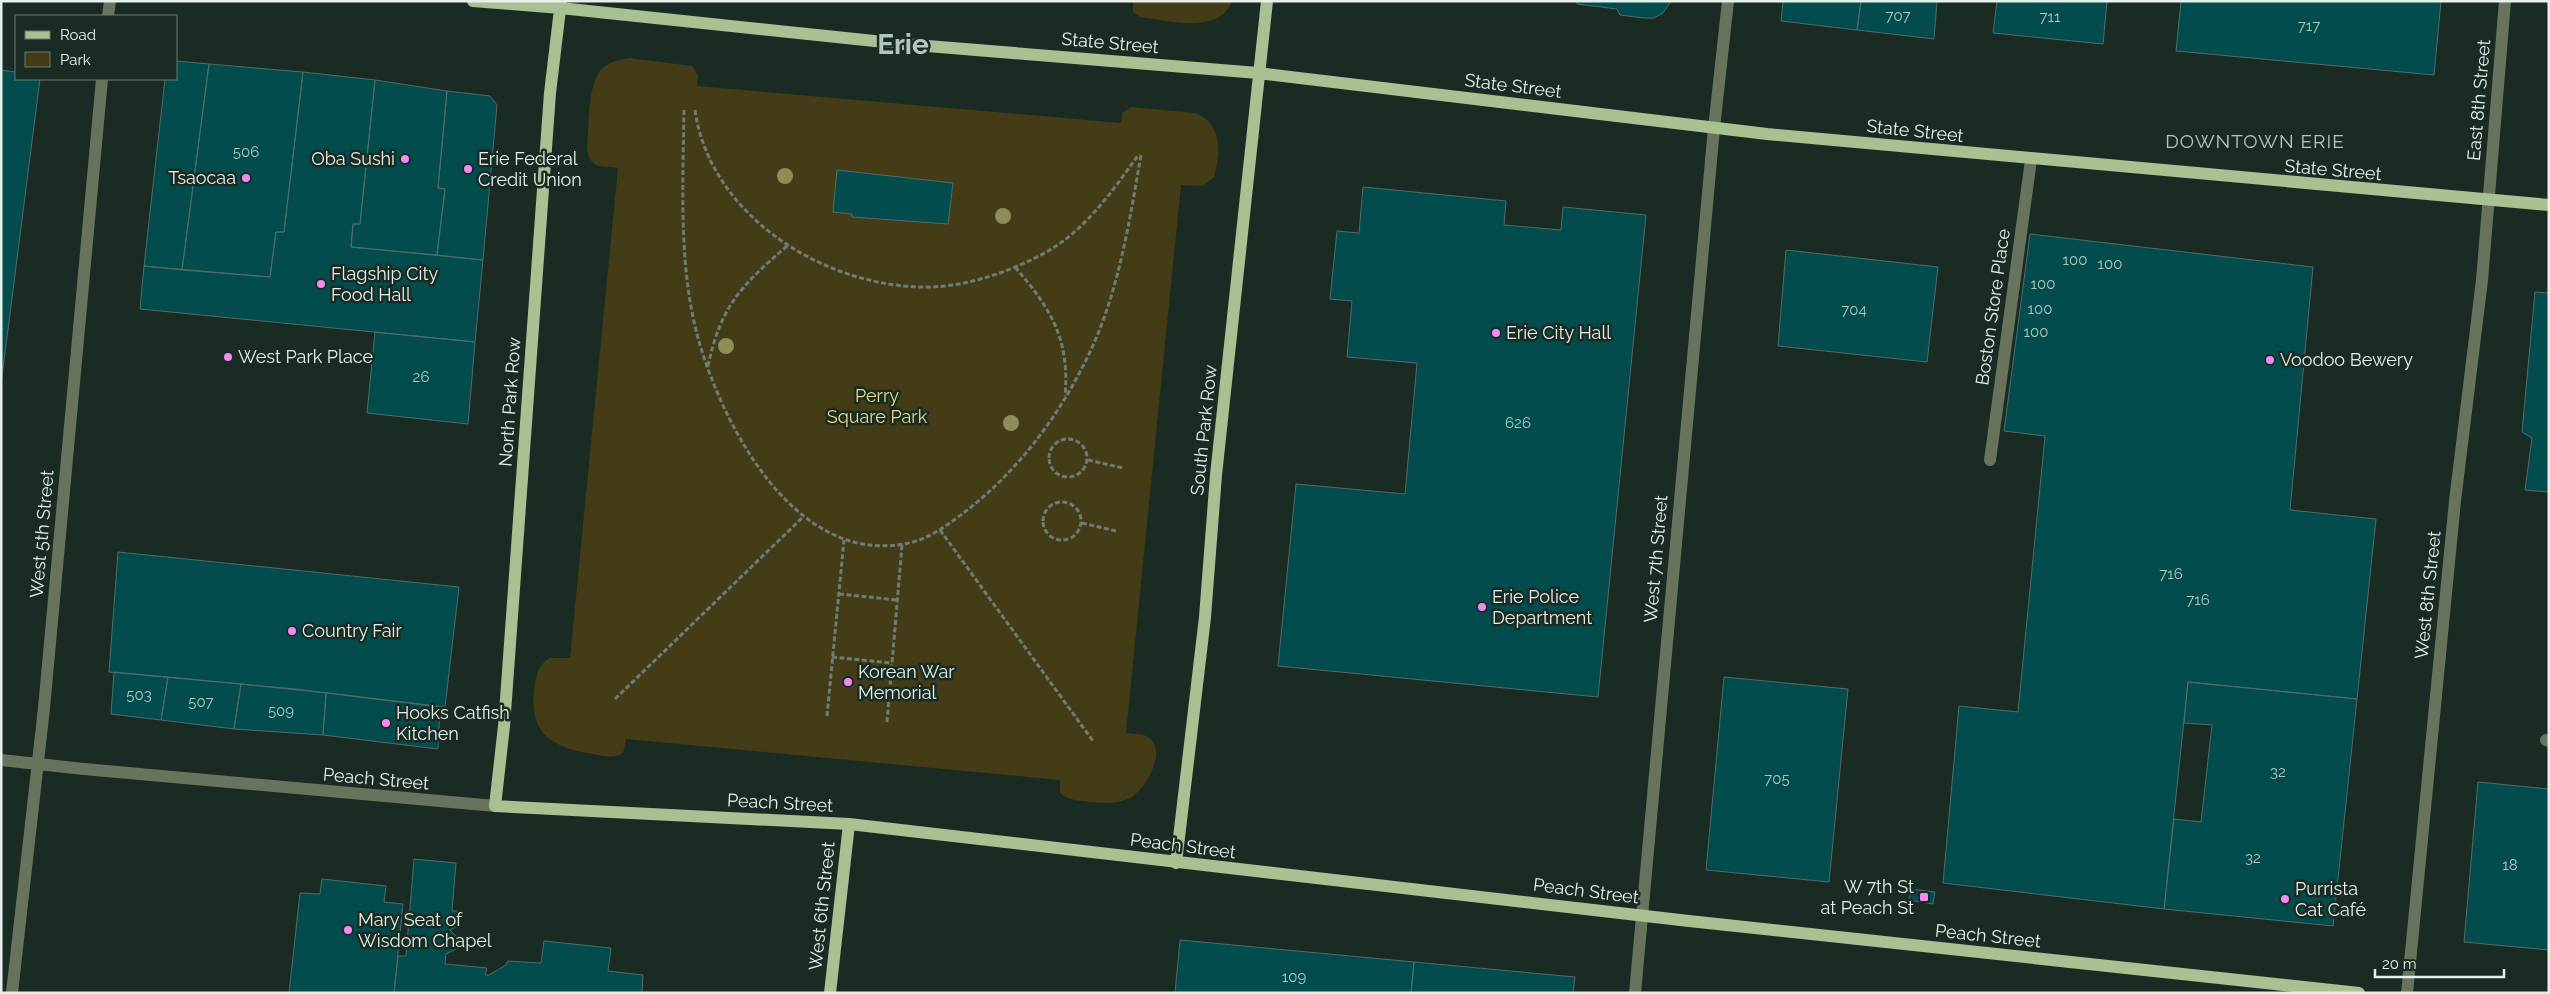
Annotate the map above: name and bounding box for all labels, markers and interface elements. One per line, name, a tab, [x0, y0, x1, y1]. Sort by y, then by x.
house number: 707	[1885, 7, 1911, 25]
house number: 711	[2040, 8, 2061, 26]
legend	[15, 15, 178, 80]
house number: 717	[2298, 17, 2320, 35]
text: Road	[60, 26, 96, 44]
district label: Erie	[877, 28, 929, 61]
street label: State Street	[1061, 28, 1160, 57]
street label: East 8th Street	[2463, 38, 2494, 162]
text: Park	[60, 51, 91, 69]
street label: State Street	[1463, 69, 1563, 102]
street label: State Street	[1865, 115, 1965, 146]
district label: DOWNTOWN ERIE	[2165, 130, 2345, 152]
house number: 506	[233, 143, 259, 161]
place label: Oba Sushi	[311, 148, 395, 169]
place label: Erie Federal Credit Union	[478, 148, 582, 190]
marker: Oba Sushi	[399, 153, 411, 165]
street label: State Street	[2284, 155, 2383, 184]
marker: Erie Federal Credit Union	[462, 163, 474, 175]
place label: Tsaocaa	[168, 167, 236, 188]
marker: Tsaocaa	[240, 172, 252, 184]
street label: Boston Store Place	[1971, 227, 2014, 387]
house number: 100	[2063, 251, 2087, 269]
house number: 100	[2098, 255, 2122, 273]
place label: Flagship City Food Hall	[331, 263, 439, 305]
house number: 100	[2031, 275, 2055, 293]
marker: Flagship City Food Hall	[315, 278, 327, 290]
house number: 100	[2028, 300, 2052, 318]
house number: 704	[1841, 301, 1867, 319]
place label: Erie City Hall	[1506, 322, 1611, 343]
house number: 100	[2024, 323, 2048, 341]
marker: Erie City Hall	[1490, 327, 1502, 339]
street label: North Park Row	[495, 336, 525, 467]
place label: West Park Place	[238, 346, 374, 367]
place label: Voodoo Bewery	[2280, 349, 2413, 370]
marker: West Park Place	[222, 351, 234, 363]
marker: Voodoo Bewery	[2264, 354, 2276, 366]
street label: South Park Row	[1186, 363, 1221, 496]
house number: 26	[413, 368, 429, 386]
park label: Perry Square Park	[827, 385, 928, 427]
house number: 626	[1505, 414, 1531, 432]
street label: West 5th Street	[25, 469, 58, 599]
street label: West 7th Street	[1639, 494, 1672, 624]
street label: West 8th Street	[2410, 530, 2445, 660]
house number: 716	[2159, 565, 2183, 583]
place label: Erie Police Department	[1492, 586, 1592, 628]
house number: 716	[2186, 591, 2210, 609]
marker: Erie Police Department	[1476, 601, 1488, 613]
place label: Country Fair	[302, 620, 403, 641]
marker: Country Fair	[286, 625, 298, 637]
place label: Korean War Memorial	[858, 661, 955, 703]
marker: Korean War Memorial	[842, 676, 854, 688]
house number: 503	[126, 686, 152, 704]
house number: 507	[188, 693, 214, 711]
house number: 509	[268, 702, 294, 720]
place label: Hooks Catfish Kitchen	[396, 702, 510, 744]
marker: Hooks Catfish Kitchen	[380, 717, 392, 729]
street label: Peach Street	[322, 763, 430, 794]
house number: 32	[2270, 763, 2286, 781]
house number: 705	[1764, 770, 1790, 788]
street label: Peach Street	[726, 789, 834, 816]
street label: Peach Street	[1129, 829, 1237, 862]
street label: West 6th Street	[804, 841, 839, 971]
house number: 32	[2245, 849, 2261, 867]
house number: 18	[2502, 856, 2518, 874]
street label: Peach Street	[1532, 874, 1640, 907]
place label: W 7th St at Peach St	[1820, 876, 1914, 918]
place label: Purrista Cat Café	[2295, 878, 2366, 920]
marker: W 7th St at Peach St	[1918, 891, 1930, 903]
marker: Purrista Cat Café	[2279, 893, 2291, 905]
place label: Mary Seat of Wisdom Chapel	[358, 909, 492, 951]
street label: Peach Street	[1934, 920, 2042, 951]
marker: Mary Seat of Wisdom Chapel	[342, 924, 354, 936]
scale bar	[2375, 946, 2504, 978]
text: 20 m	[2382, 955, 2417, 973]
house number: 109	[1282, 968, 1306, 986]

